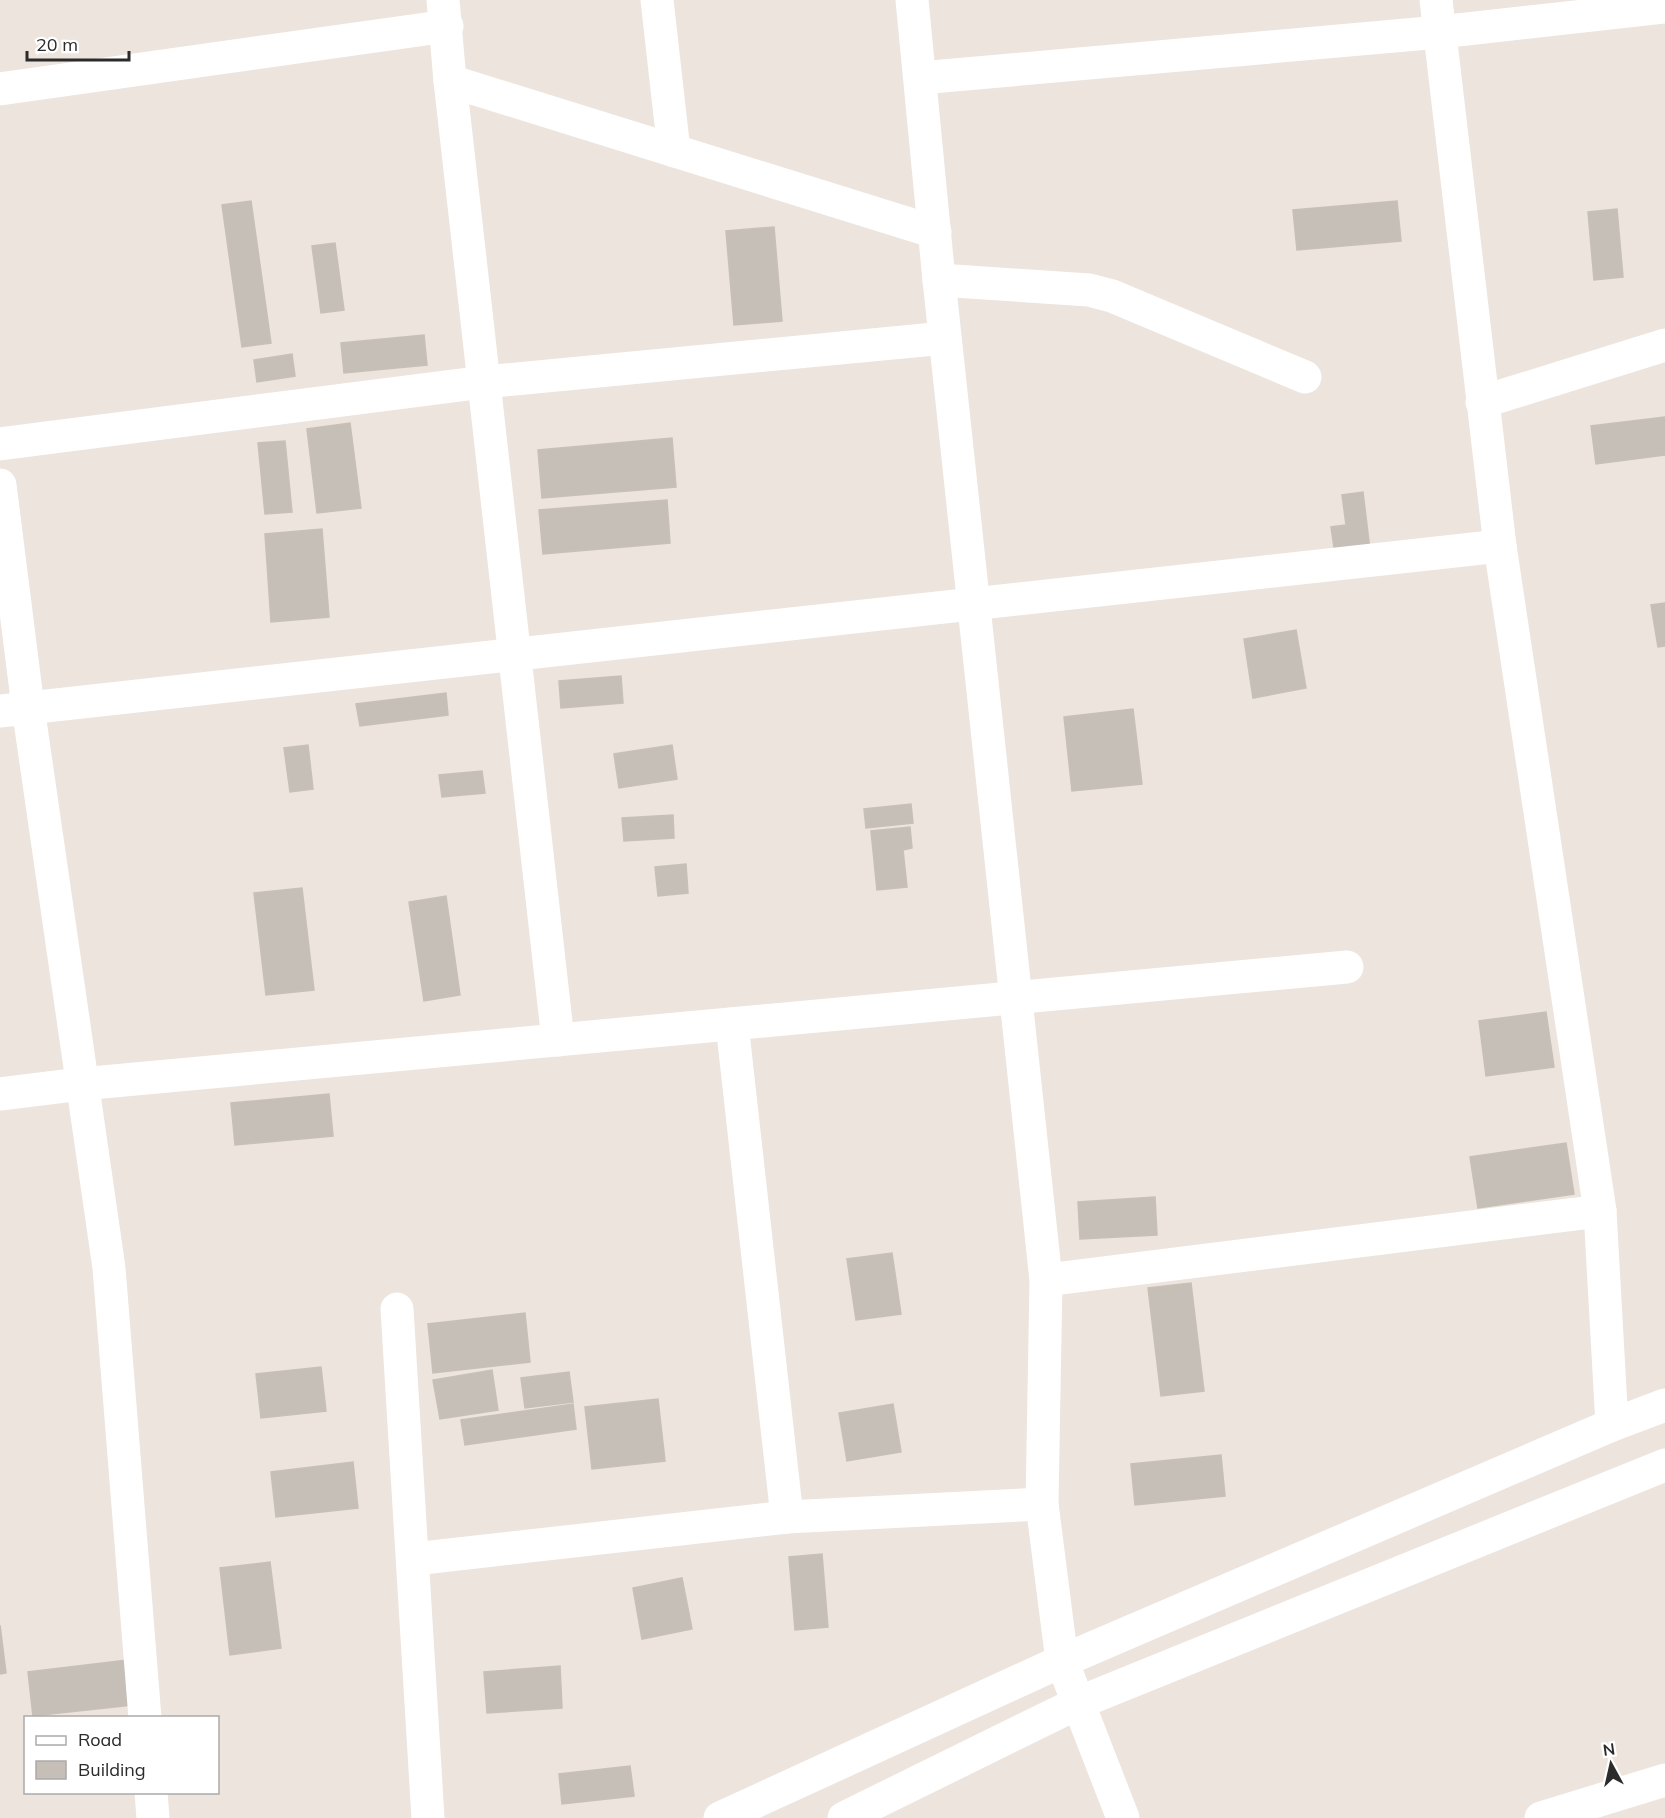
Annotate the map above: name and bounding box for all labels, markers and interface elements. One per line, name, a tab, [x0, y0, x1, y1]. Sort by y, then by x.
scale bar	[27, 24, 129, 62]
text: 20 m	[36, 33, 78, 56]
legend	[24, 1716, 219, 1794]
text: Road	[78, 1728, 122, 1751]
north arrow	[1581, 1734, 1641, 1794]
text: N	[1602, 1738, 1616, 1760]
text: Building	[78, 1758, 146, 1781]

